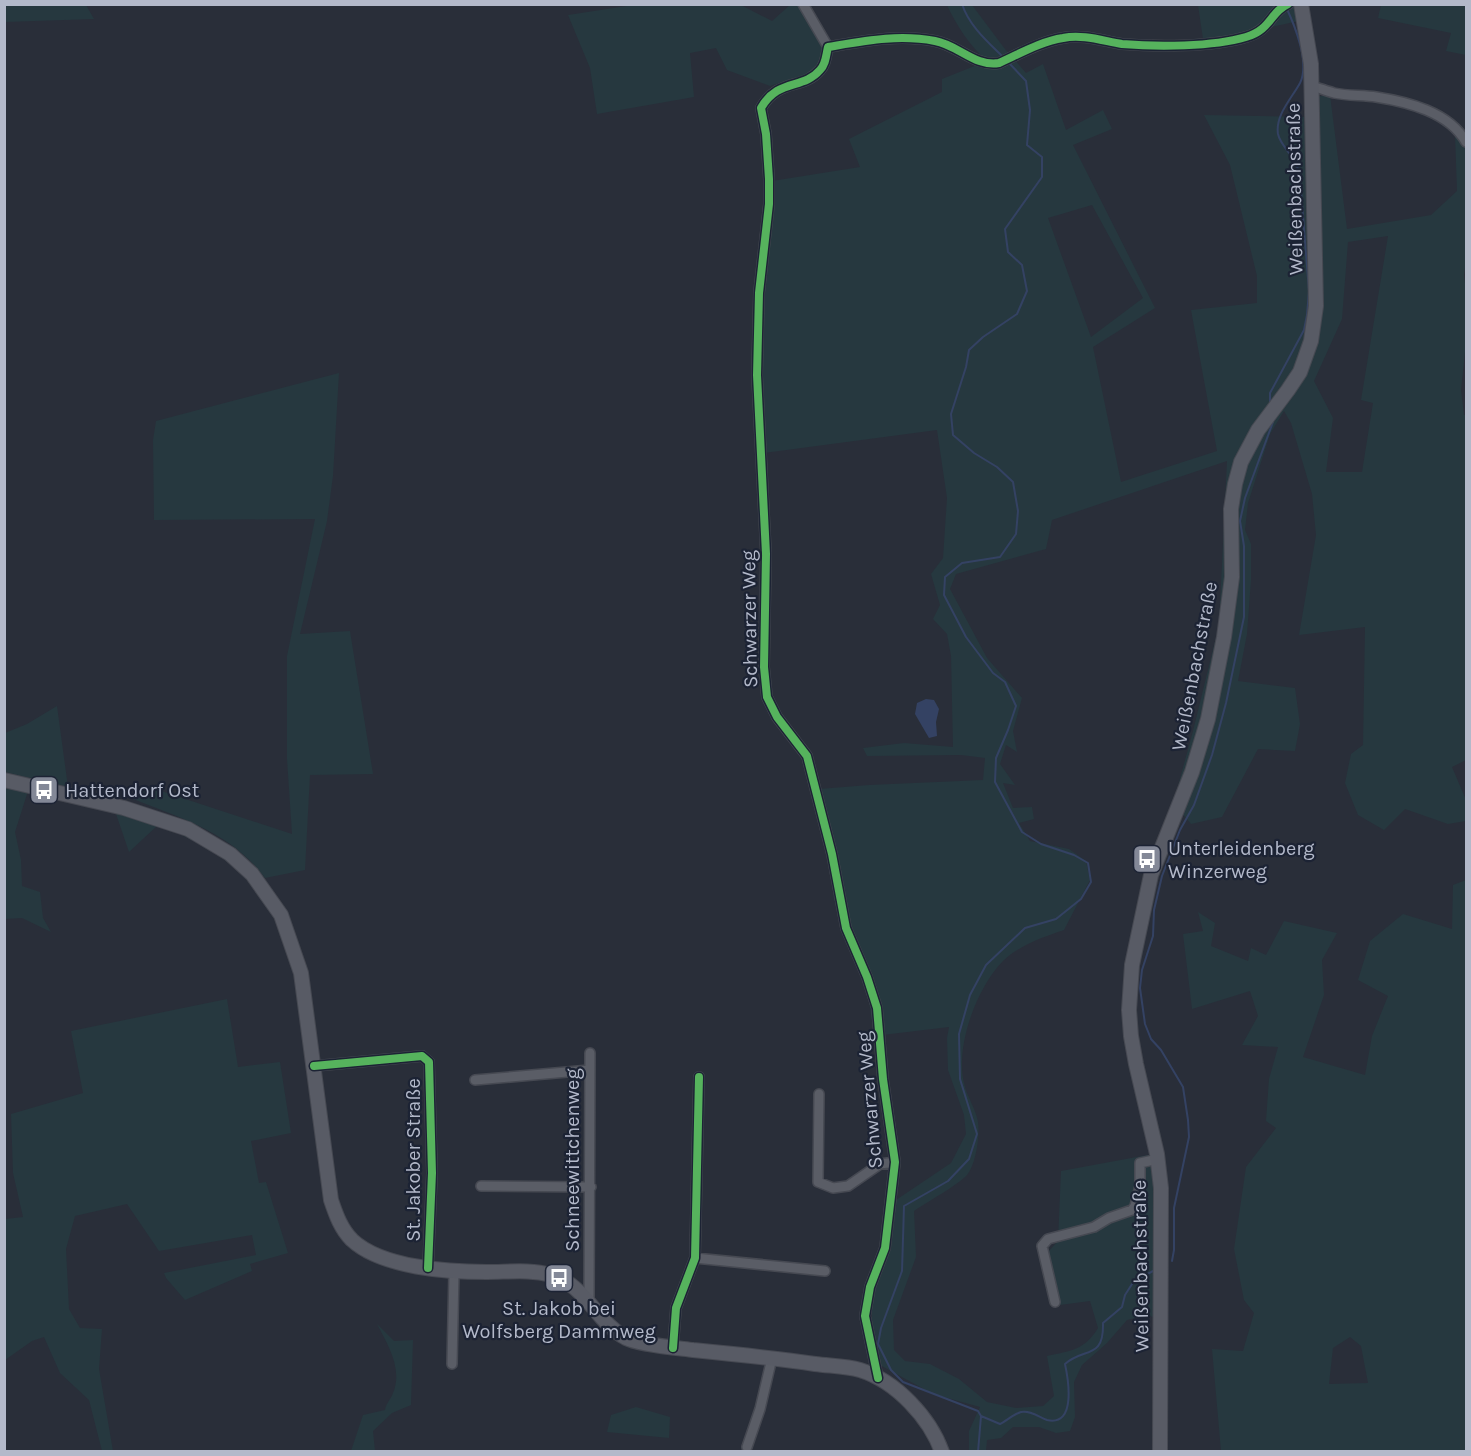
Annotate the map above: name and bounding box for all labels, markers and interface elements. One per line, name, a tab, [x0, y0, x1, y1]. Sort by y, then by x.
street label: Weißenbachstraße	[1281, 103, 1308, 275]
street label: Schwarzer Weg	[737, 550, 762, 688]
street label: Weißenbachstraße	[1167, 579, 1222, 753]
bus stop icon: Hattendorf Ost	[28, 774, 60, 806]
place label: Hattendorf Ost	[65, 779, 200, 802]
place label: Unterleidenberg Winzerweg	[1168, 837, 1315, 883]
bus stop icon: Unterleidenberg Winzerweg	[1131, 843, 1163, 875]
street label: Schwarzer Weg	[852, 1030, 887, 1170]
street label: Schneewittchenweg	[561, 1068, 584, 1252]
street label: St. Jakober Straße	[402, 1078, 425, 1242]
street label: Weißenbachstraße	[1127, 1180, 1154, 1352]
bus stop icon: St. Jakob bei Wolfsberg Dammweg	[543, 1262, 575, 1294]
place label: St. Jakob bei Wolfsberg Dammweg	[462, 1297, 656, 1343]

